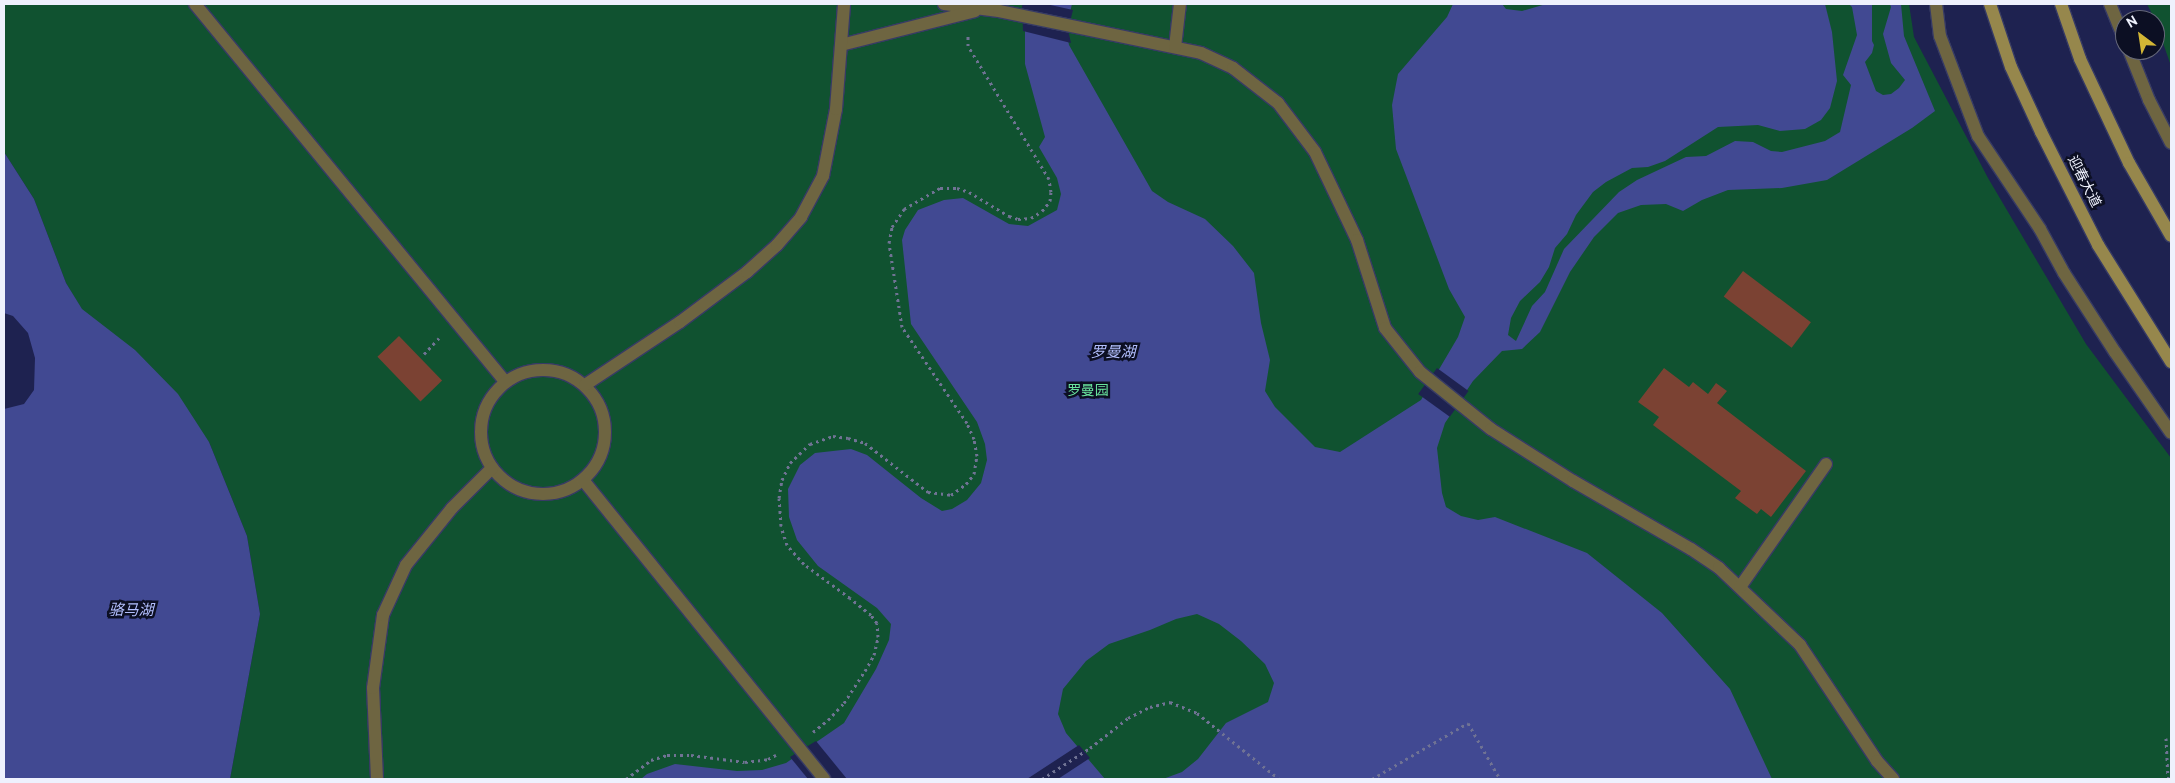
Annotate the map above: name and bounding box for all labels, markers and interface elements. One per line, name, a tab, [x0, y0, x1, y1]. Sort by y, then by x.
north arrow	[2115, 10, 2165, 60]
text: N	[2124, 13, 2141, 32]
street label: 迎春大道	[2063, 153, 2103, 211]
water label: 罗曼湖	[1091, 345, 1135, 363]
park label: 罗曼园	[1067, 384, 1109, 400]
water label: 骆马湖	[109, 603, 153, 621]

